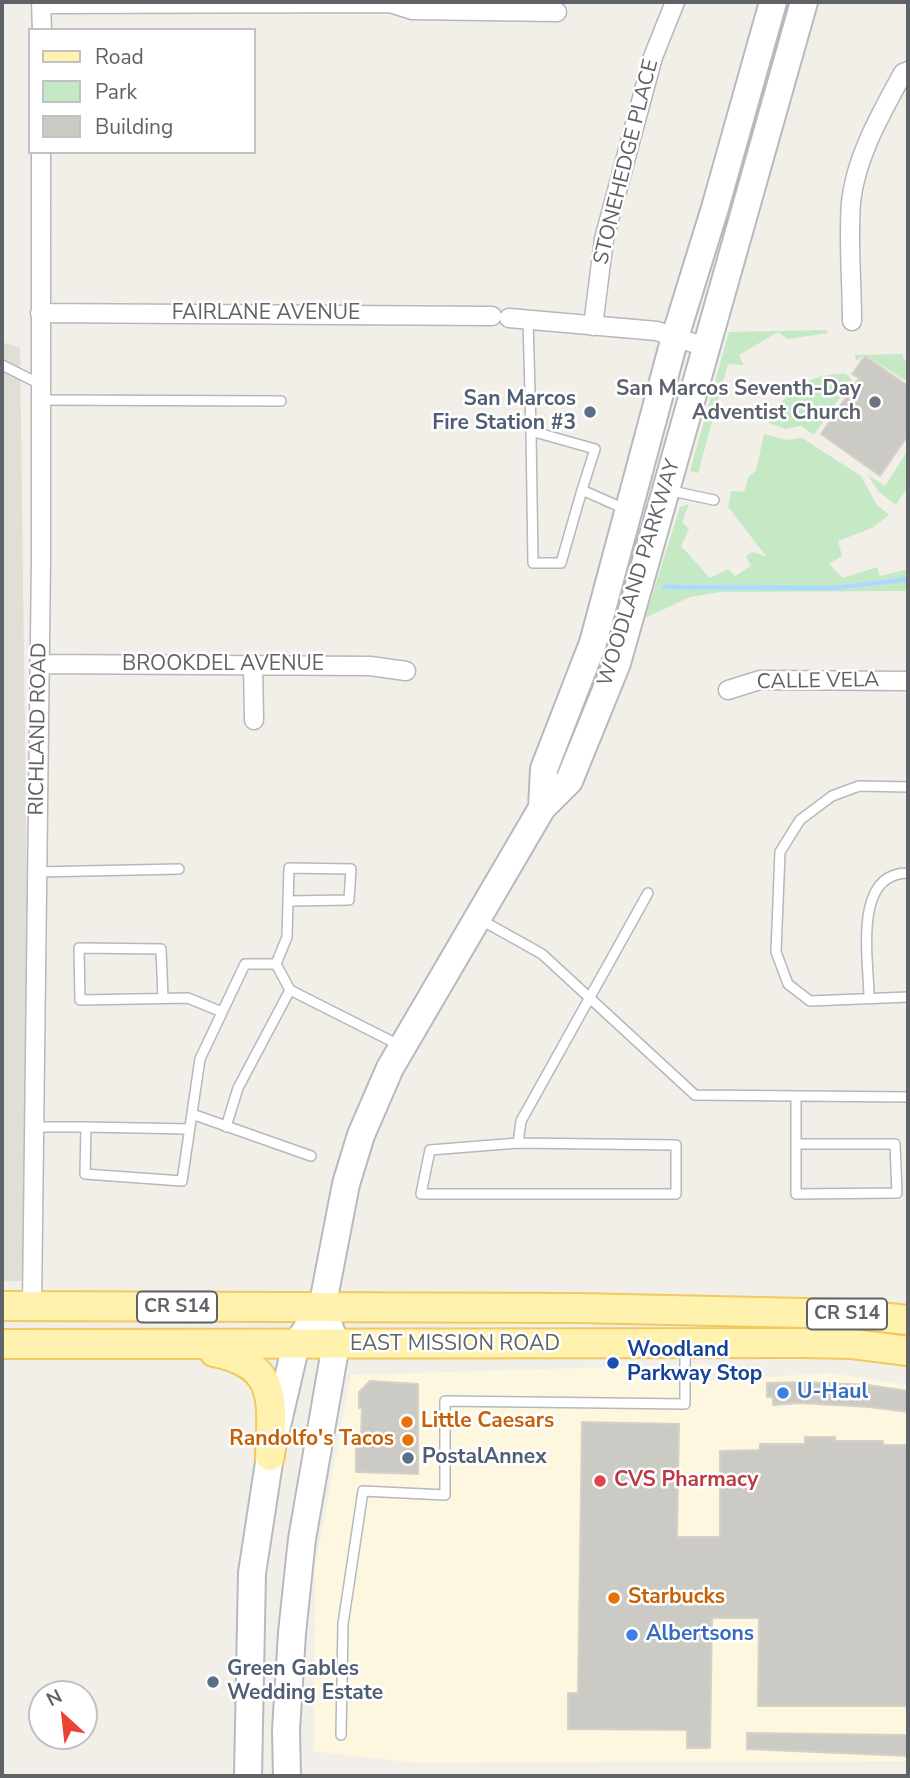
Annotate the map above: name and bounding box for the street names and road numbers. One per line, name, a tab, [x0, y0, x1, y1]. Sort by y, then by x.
street label: STONEHEDGE PLACE	[589, 57, 665, 267]
street label: FAIRLANE AVENUE	[172, 301, 360, 327]
street label: WOODLAND PARKWAY	[593, 457, 687, 689]
street label: RICHLAND ROAD	[25, 642, 53, 816]
street label: BROOKDEL AVENUE	[122, 652, 324, 678]
street label: CALLE VELA	[757, 668, 879, 696]
road number: CR S14	[137, 1292, 217, 1322]
road number: CR S14	[807, 1298, 887, 1330]
street label: EAST MISSION ROAD	[350, 1332, 560, 1358]

